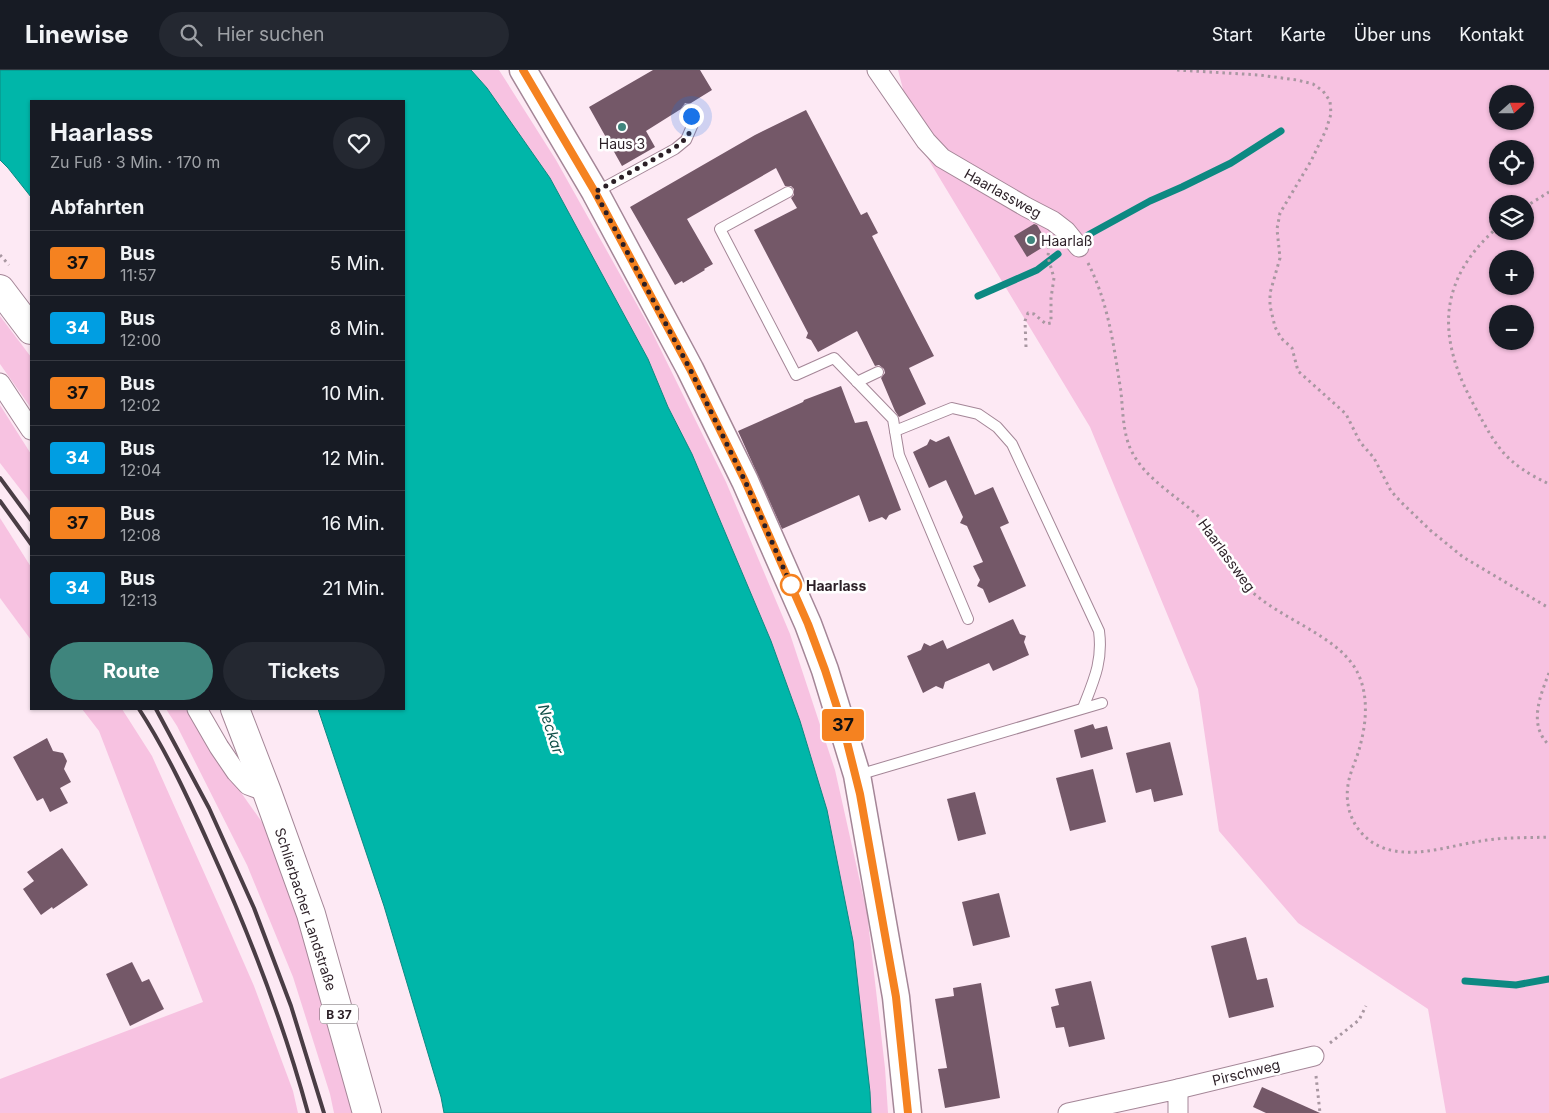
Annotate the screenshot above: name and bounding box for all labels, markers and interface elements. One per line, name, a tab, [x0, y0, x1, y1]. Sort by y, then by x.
search box	[159, 12, 509, 57]
text: Linewise	[25, 20, 129, 49]
icon: search	[177, 21, 205, 49]
text: Hier suchen	[217, 23, 325, 46]
text: Start	[1212, 24, 1252, 45]
text: Karte	[1280, 24, 1326, 45]
text: Über uns	[1354, 24, 1431, 45]
text: Kontakt	[1459, 24, 1524, 45]
north arrow	[1489, 85, 1534, 130]
map controls	[1489, 85, 1534, 350]
your location	[679, 104, 704, 129]
button: heart	[333, 117, 385, 169]
text: Haarlass	[50, 118, 153, 147]
marker: Haus 3	[616, 121, 628, 133]
place label: Haus 3	[599, 135, 645, 152]
button: locate	[1489, 140, 1534, 185]
text: Zu Fuß · 3 Min. · 170 m	[50, 152, 220, 172]
street label: Haarlassweg	[961, 165, 1045, 221]
button: layers	[1489, 195, 1534, 240]
text: Abfahrten	[50, 196, 144, 219]
place label: Haarlaß	[1041, 232, 1093, 249]
marker: Haarlaß	[1025, 234, 1037, 246]
text: Bus	[120, 242, 155, 265]
button: +	[1489, 250, 1534, 295]
text: 37	[66, 252, 89, 273]
text: 5 Min.	[330, 252, 385, 275]
text: 11:57	[120, 265, 156, 285]
button: −	[1489, 305, 1534, 350]
text: Bus	[120, 307, 155, 330]
text: 34	[66, 317, 89, 338]
text: 8 Min.	[329, 317, 385, 340]
text: 12:00	[120, 330, 161, 350]
text: Bus	[120, 372, 155, 395]
text: 37	[66, 382, 89, 403]
text: 10 Min.	[321, 382, 385, 405]
text: 12:02	[120, 395, 161, 415]
text: Bus	[120, 437, 155, 460]
text: 34	[66, 447, 89, 468]
text: 12 Min.	[322, 447, 385, 470]
text: 12:04	[120, 460, 161, 480]
text: Bus	[120, 502, 155, 525]
text: 37	[66, 512, 89, 533]
text: 16 Min.	[322, 512, 385, 535]
street label: Haarlassweg	[1195, 515, 1259, 595]
text: 12:08	[120, 525, 161, 545]
text: Bus	[120, 567, 155, 590]
marker: Haarlass	[780, 574, 802, 596]
text: 34	[66, 577, 89, 598]
text: 21 Min.	[322, 577, 385, 600]
place label: Haarlass	[806, 577, 866, 594]
text: 12:13	[120, 590, 157, 610]
button: Route	[50, 642, 213, 700]
button: Tickets	[223, 642, 385, 700]
water label: Neckar	[534, 702, 568, 757]
line badge: 37	[820, 709, 866, 741]
text: 37	[832, 714, 854, 735]
street label: Schlierbacher Landstraße	[272, 825, 340, 993]
road number: B 37	[320, 1004, 358, 1024]
street label: Pirschweg	[1210, 1055, 1282, 1089]

